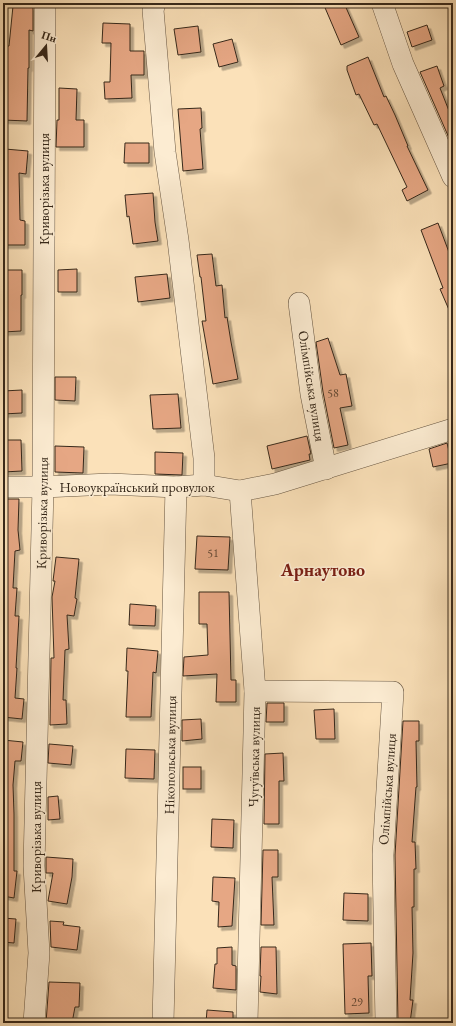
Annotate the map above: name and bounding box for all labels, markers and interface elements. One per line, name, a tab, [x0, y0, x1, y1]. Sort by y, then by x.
north arrow	[26, 26, 66, 66]
text: Пн	[40, 28, 59, 46]
street label: Криворізька вулиця	[35, 133, 53, 245]
street label: Олімпійська вулиця	[294, 329, 330, 443]
house number: 58	[327, 385, 339, 401]
street label: Криворізька вулиця	[32, 457, 52, 569]
street label: Новоукраїнський провулок	[59, 478, 215, 496]
house number: 51	[207, 545, 219, 561]
district label: Арнаутово	[280, 558, 365, 581]
street label: Нікопольська вулиця	[160, 695, 180, 815]
street label: Чугуївська вулиця	[244, 706, 264, 808]
street label: Олімпійська вулиця	[374, 733, 400, 845]
street label: Криворізька вулиця	[27, 781, 45, 893]
house number: 29	[351, 994, 363, 1010]

